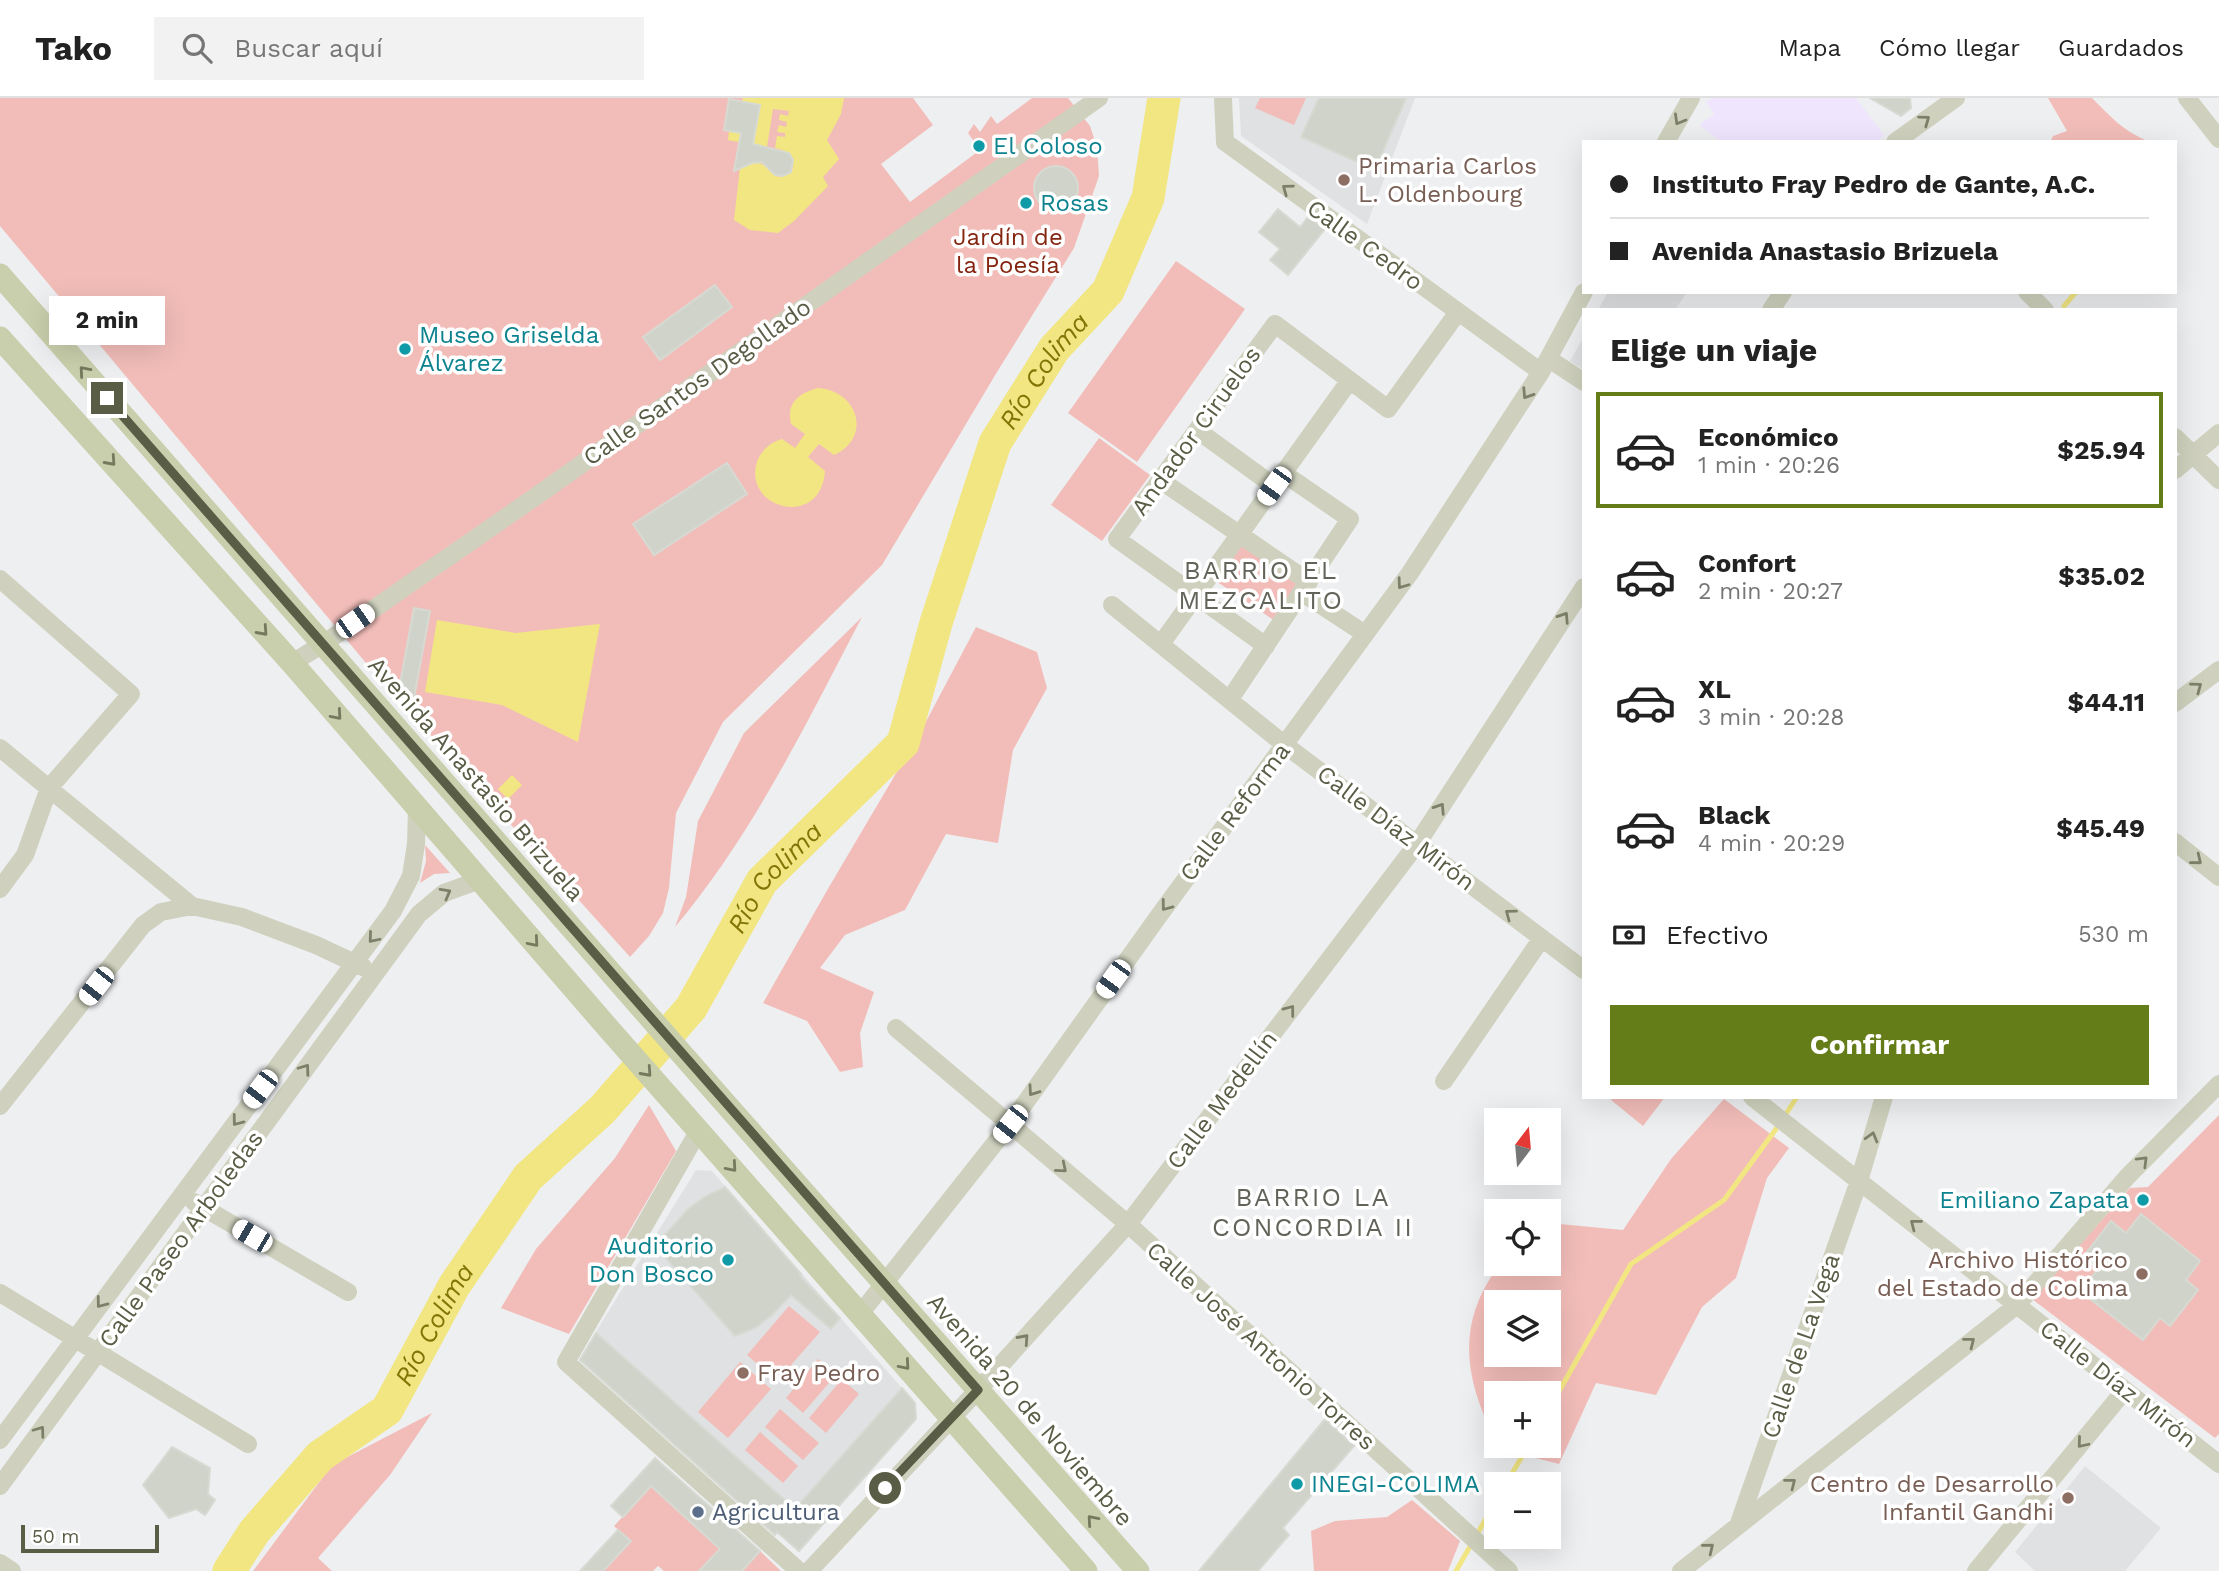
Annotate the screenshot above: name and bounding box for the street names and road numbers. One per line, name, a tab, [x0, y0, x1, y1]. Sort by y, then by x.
street label: Calle Cedro	[1302, 194, 1428, 296]
street label: Calle Santos Degollado	[578, 293, 816, 471]
street label: Andador Ciruelos	[1125, 341, 1267, 521]
street label: Avenida Anastasio Brizuela	[362, 651, 590, 907]
street label: Calle Reforma	[1174, 737, 1296, 887]
street label: Calle Díaz Mirón	[1312, 760, 1480, 896]
street label: Calle Medellín	[1161, 1025, 1283, 1175]
street label: Calle Paseo Arboledas	[93, 1125, 269, 1353]
street label: Calle José Antonio Torres	[1141, 1236, 1381, 1456]
street label: Calle de La Vega	[1756, 1250, 1846, 1442]
street label: Avenida 20 de Noviembre	[921, 1288, 1139, 1532]
street label: Calle Díaz Mirón	[2034, 1314, 2202, 1454]

